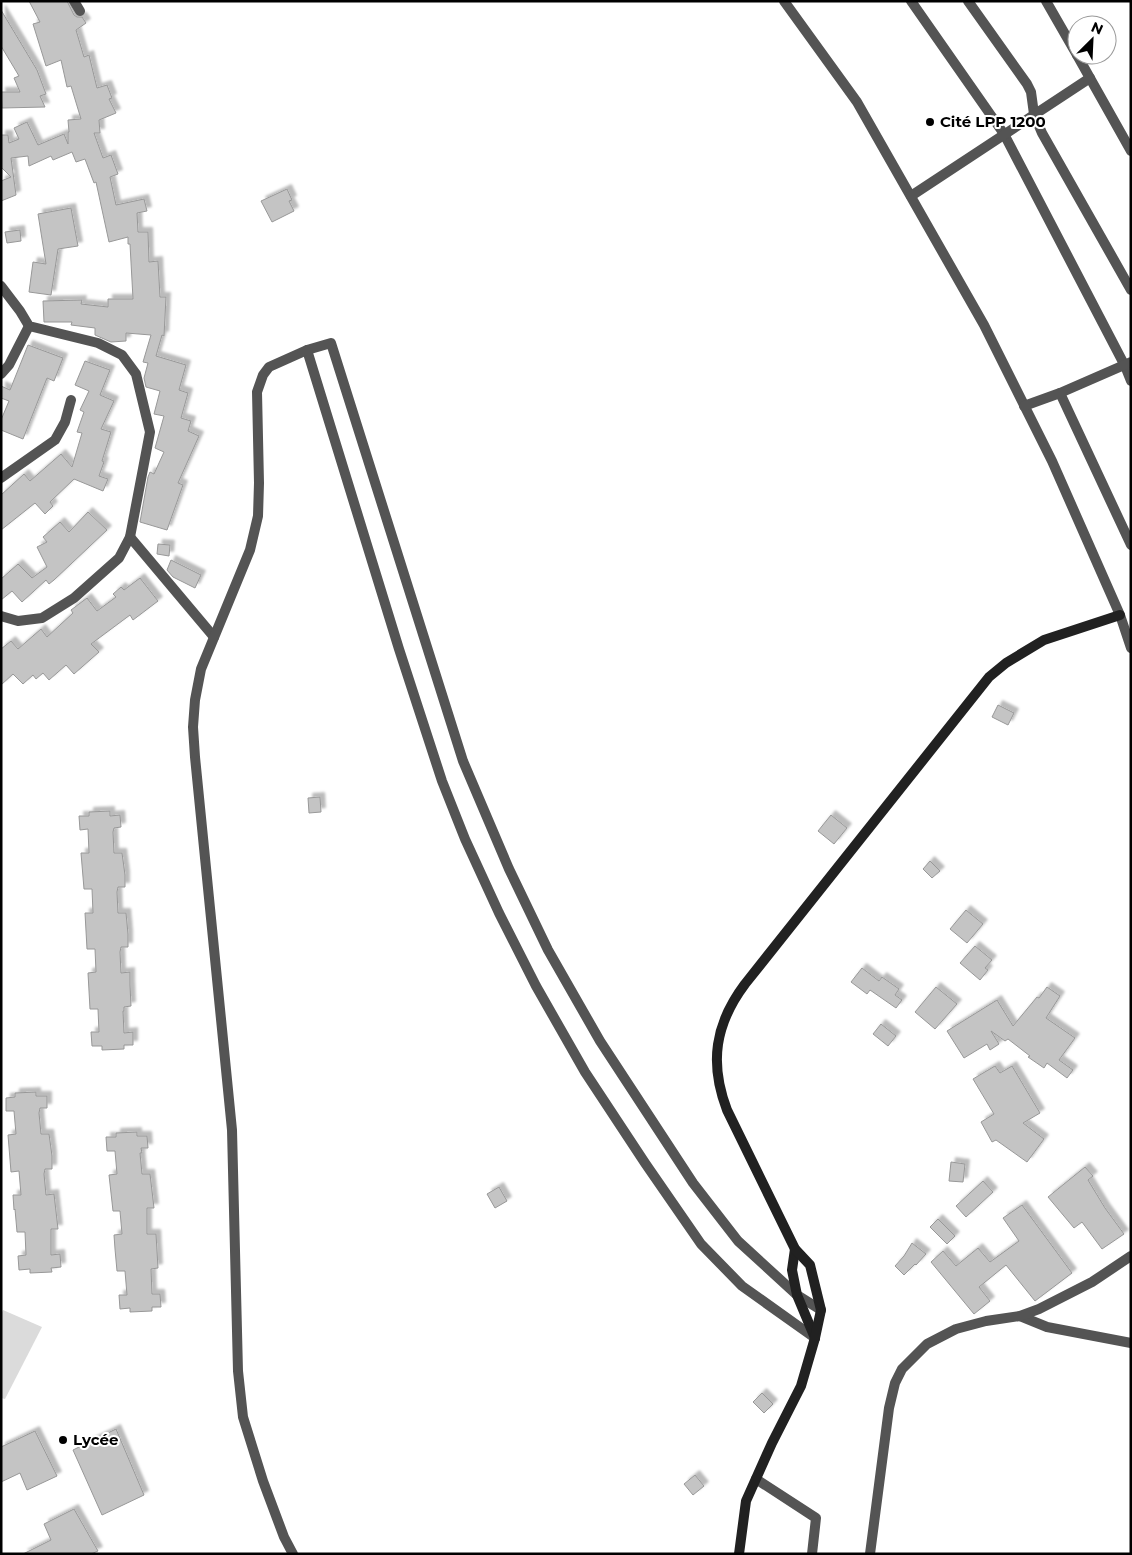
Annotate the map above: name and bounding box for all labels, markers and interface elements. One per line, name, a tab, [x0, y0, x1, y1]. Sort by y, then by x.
north arrow	[1067, 15, 1117, 65]
text: N	[1088, 18, 1106, 39]
place label: Cité LPP 1200	[940, 112, 1046, 131]
marker: Cité LPP 1200	[924, 116, 936, 128]
place label: Lycée	[73, 1430, 119, 1449]
marker: Lycée	[57, 1434, 69, 1446]

